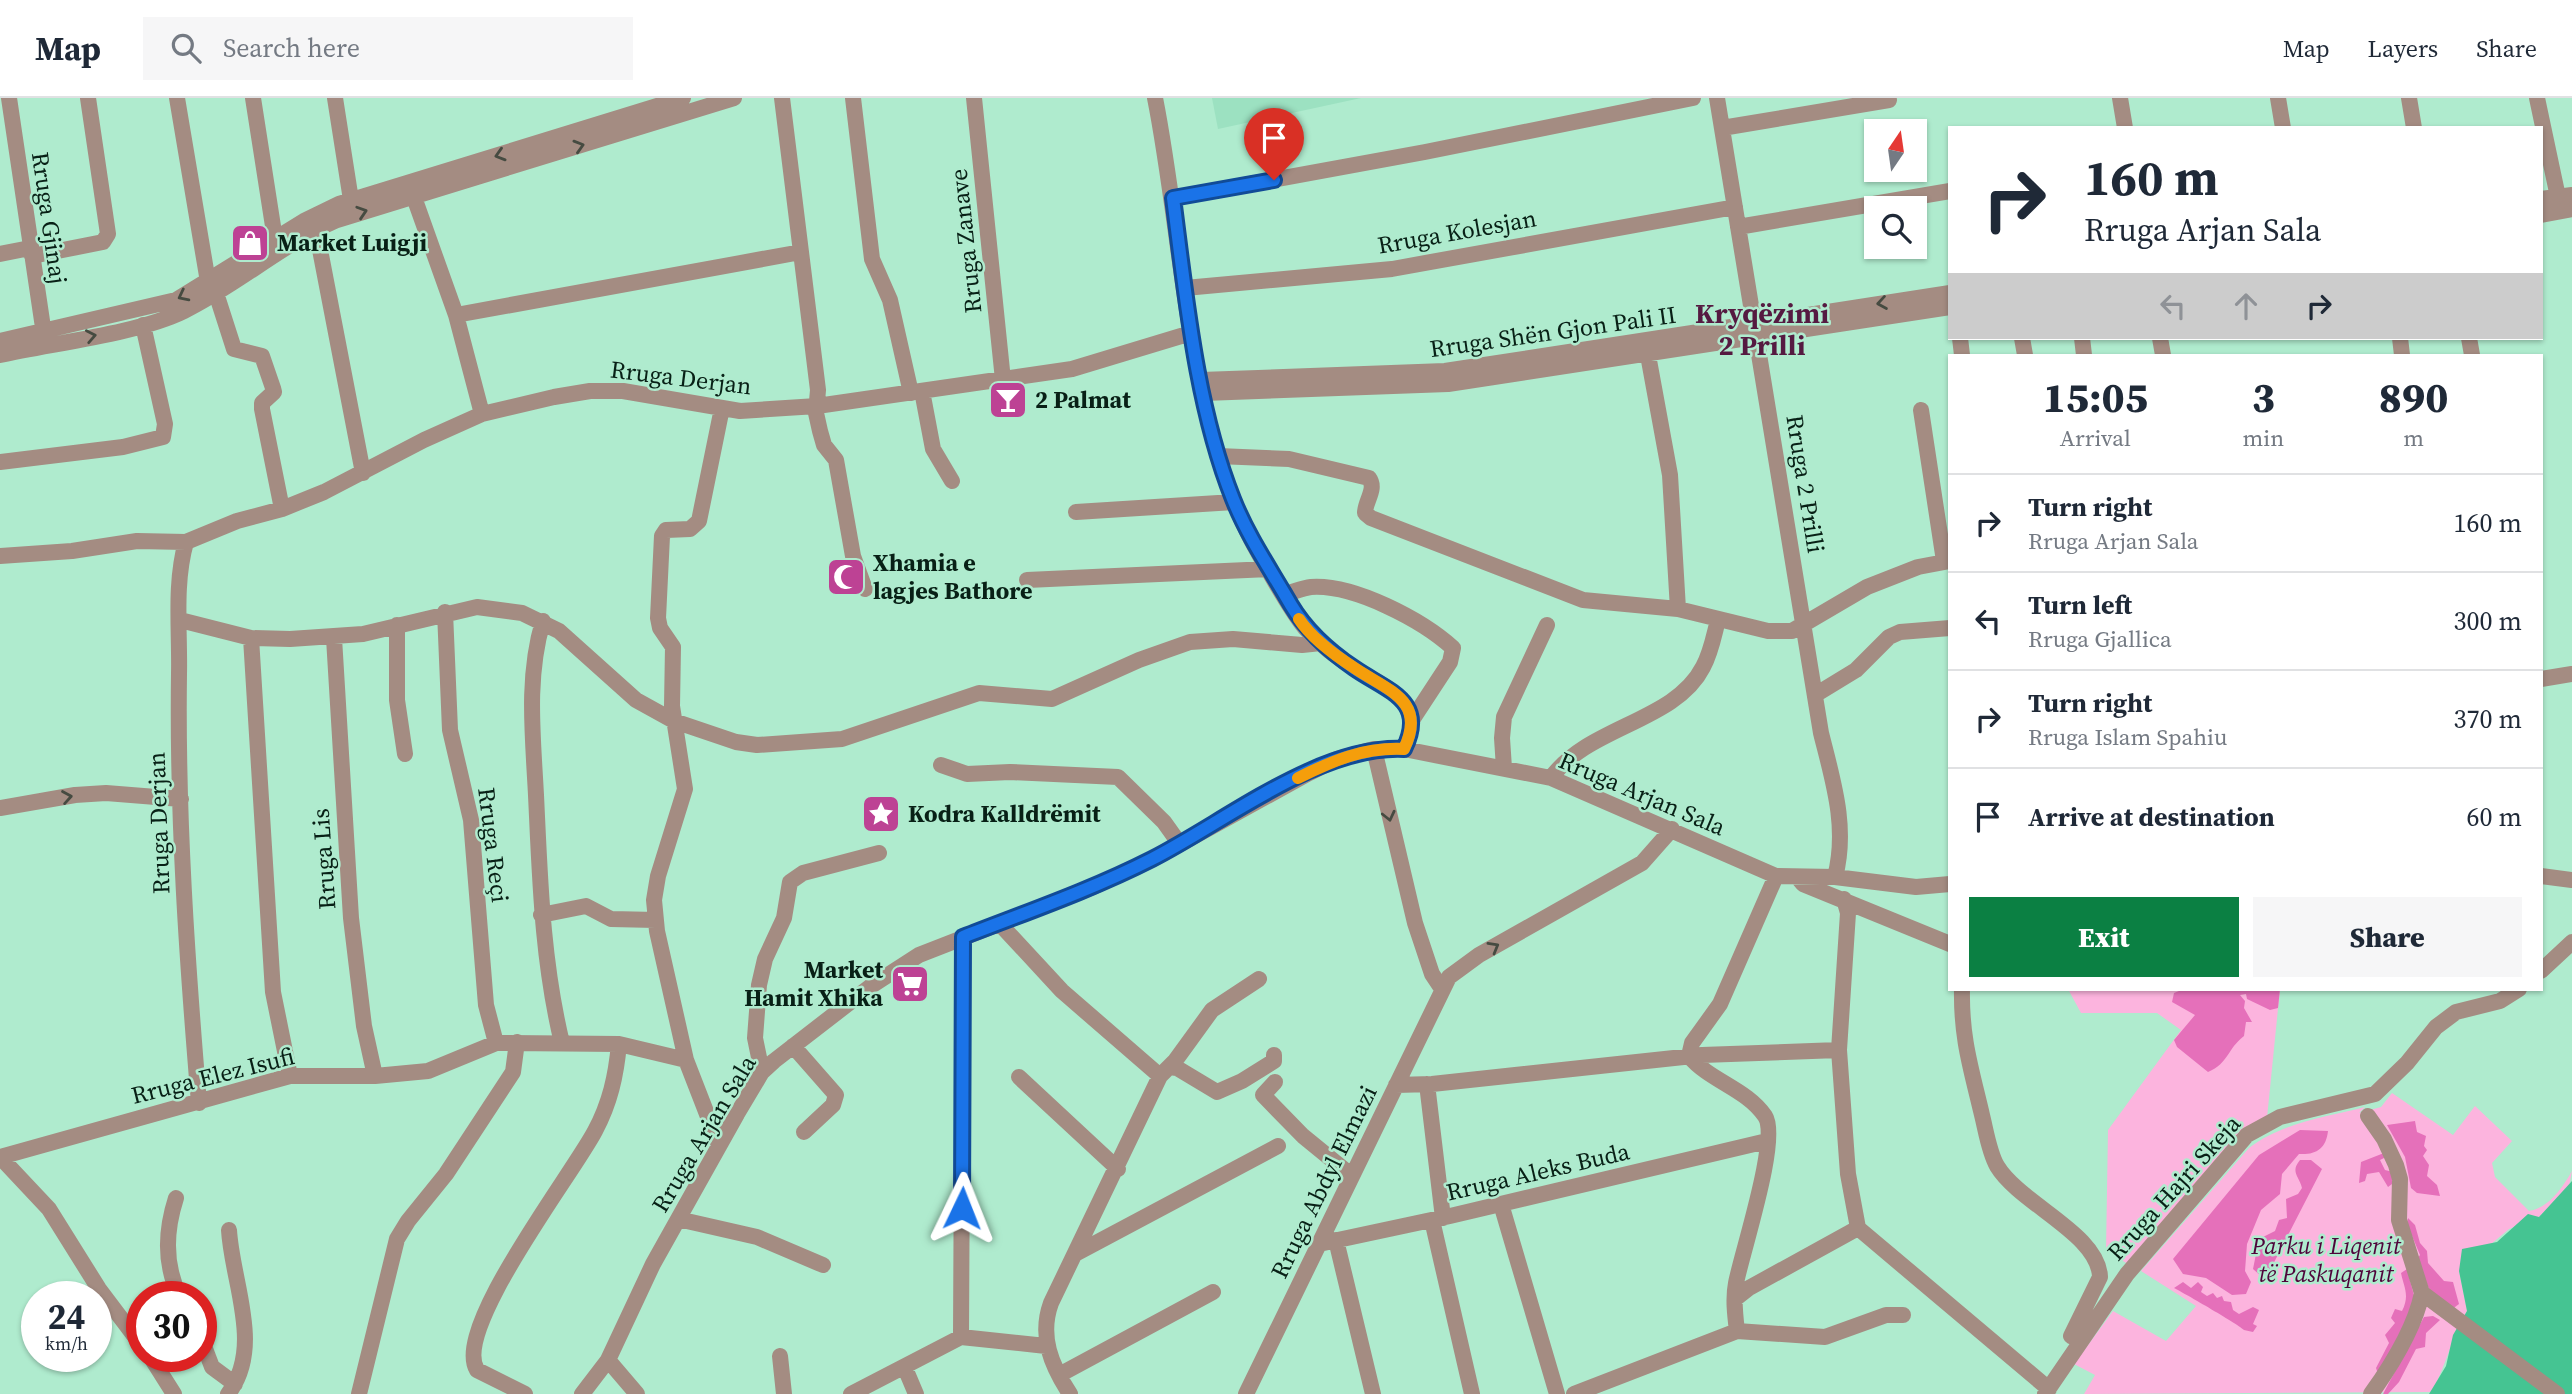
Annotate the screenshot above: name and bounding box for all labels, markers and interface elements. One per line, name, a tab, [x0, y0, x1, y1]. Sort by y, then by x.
search box	[143, 17, 633, 80]
text: Map	[35, 26, 101, 71]
icon: search	[167, 29, 205, 67]
text: Search here	[223, 30, 360, 66]
text: Map	[2283, 32, 2330, 65]
text: Layers	[2368, 32, 2438, 65]
text: Share	[2476, 32, 2537, 65]
pin	[1244, 108, 1304, 180]
icon: arrive	[1255, 119, 1293, 157]
north arrow	[1864, 119, 1927, 182]
map controls	[1864, 119, 1927, 259]
one-way arrow	[573, 140, 585, 154]
text: 160 m	[2084, 144, 2219, 211]
one-way arrow	[495, 147, 507, 161]
street label: Rruga Gjinaj	[24, 150, 75, 286]
icon: right	[1969, 154, 2060, 245]
street label: Rruga Zanave	[942, 167, 989, 315]
button: search	[1864, 196, 1927, 259]
street label: Rruga Kolesjan	[1375, 201, 1539, 262]
one-way arrow	[355, 206, 367, 221]
text: Rruga Arjan Sala	[2084, 208, 2321, 252]
shop icon: Market Luigji	[229, 222, 271, 264]
place label: Market Luigji	[277, 226, 427, 259]
one-way arrow	[178, 287, 190, 301]
icon: left	[2154, 287, 2192, 325]
icon: ahead	[2227, 287, 2265, 325]
icon: right	[2300, 287, 2338, 325]
district label: Kryqëzimi 2 Prilli	[1695, 294, 1829, 364]
one-way arrow	[1876, 295, 1888, 310]
street label: Rruga Shën Gjon Pali II	[1428, 298, 1678, 365]
one-way arrow	[85, 329, 97, 344]
street label: Rruga Derjan	[609, 352, 754, 403]
text: 15:05	[2043, 368, 2148, 426]
text: 3	[2252, 368, 2275, 426]
text: 890	[2379, 368, 2448, 426]
bar icon: 2 Palmat	[987, 379, 1029, 421]
place label: 2 Palmat	[1035, 383, 1131, 416]
street label: Rruga 2 Prilli	[1778, 412, 1833, 555]
text: Arrival	[2060, 422, 2131, 454]
text: min	[2243, 422, 2284, 454]
text: m	[2403, 422, 2424, 454]
text: Turn right	[2028, 489, 2152, 525]
icon: right	[1969, 504, 2007, 542]
text: 160 m	[2454, 505, 2522, 541]
text: Rruga Arjan Sala	[2028, 525, 2199, 557]
place label: Xhamia e lagjes Bathore	[873, 546, 1033, 607]
mosque icon: Xhamia e lagjes Bathore	[825, 556, 867, 598]
text: Turn left	[2028, 587, 2132, 623]
icon: left	[1969, 602, 2007, 640]
text: 300 m	[2454, 603, 2522, 639]
text: Rruga Gjallica	[2028, 623, 2172, 655]
text: Turn right	[2028, 685, 2152, 721]
icon: right	[1969, 700, 2007, 738]
text: 370 m	[2454, 701, 2522, 737]
text: Rruga Islam Spahiu	[2028, 721, 2227, 753]
street label: Rruga Arjan Sala	[1554, 744, 1731, 844]
street label: Rruga Derjan	[140, 751, 177, 895]
street label: Rruga Reçi	[470, 785, 517, 904]
one-way arrow	[61, 790, 73, 805]
place icon: Kodra Kalldrëmit	[860, 793, 902, 835]
place label: Kodra Kalldrëmit	[908, 797, 1101, 830]
icon: arrive	[1969, 798, 2007, 836]
text: Arrive at destination	[2028, 799, 2275, 835]
text: 60 m	[2467, 799, 2522, 835]
street label: Rruga Lis	[304, 807, 343, 911]
one-way arrow	[1381, 810, 1395, 822]
button: Exit	[1969, 897, 2239, 977]
button: Share	[2253, 897, 2522, 977]
one-way arrow	[1486, 942, 1499, 955]
place label: Market Hamit Xhika	[744, 953, 883, 1014]
supermarket icon: Market Hamit Xhika	[889, 963, 931, 1005]
street label: Rruga Elez Isufi	[128, 1039, 298, 1112]
street label: Rruga Arjan Sala	[644, 1048, 764, 1218]
street label: Rruga Abdyl Elmazi	[1263, 1080, 1385, 1284]
street label: Rruga Hajri Skeja	[2099, 1107, 2248, 1268]
street label: Rruga Aleks Buda	[1443, 1134, 1634, 1209]
position arrow	[925, 1171, 999, 1245]
park label: Parku i Liqenit të Paskuqanit	[2250, 1229, 2402, 1290]
speed limit sign: 30	[126, 1281, 217, 1372]
text: 24	[48, 1293, 85, 1341]
text: km/h	[45, 1331, 88, 1356]

